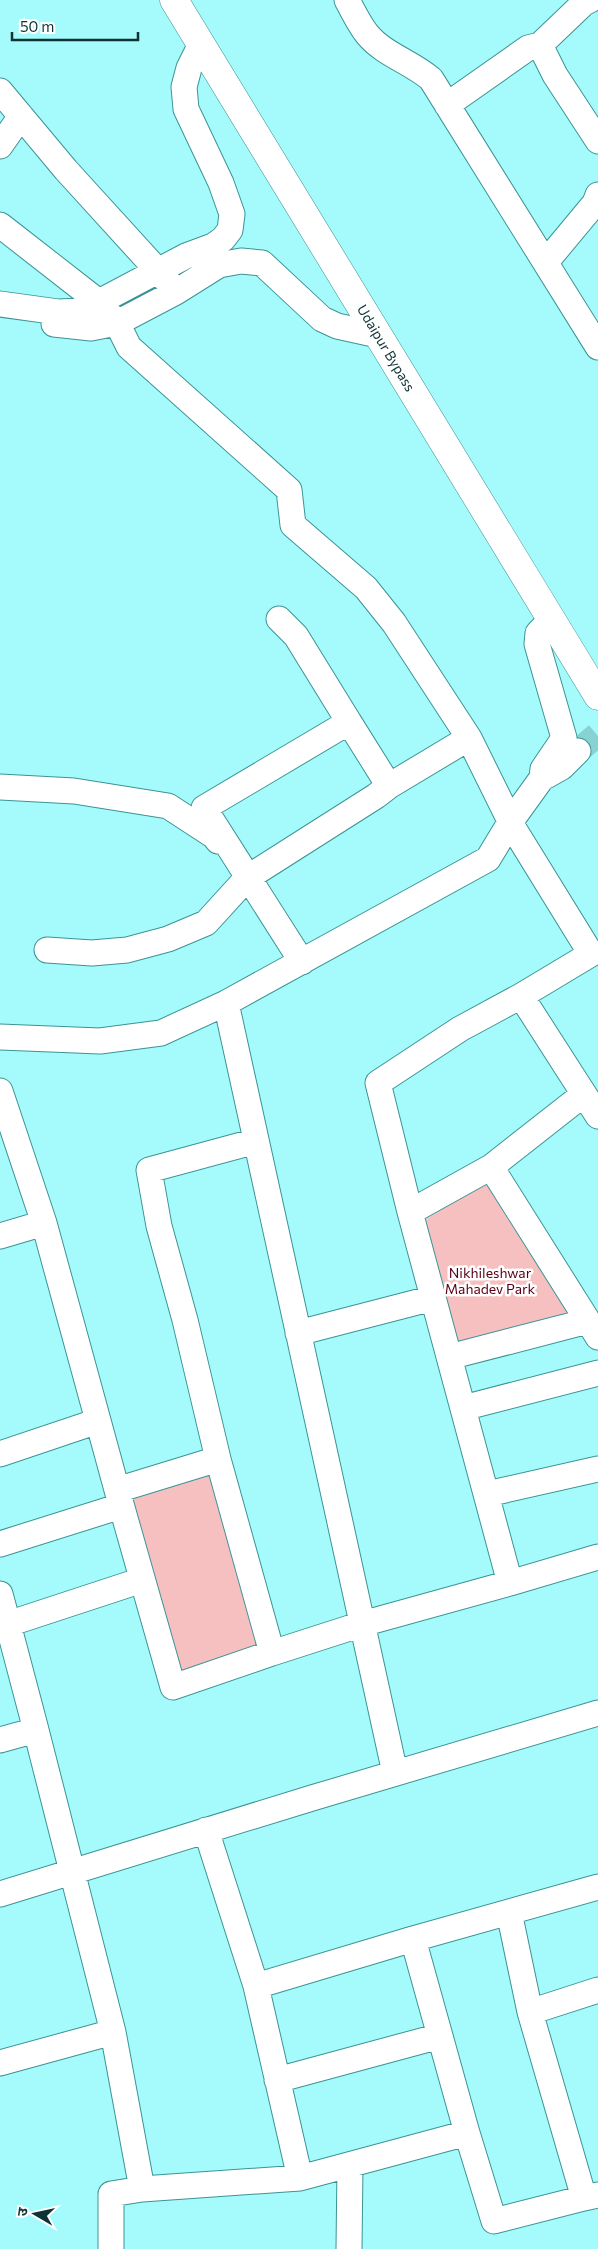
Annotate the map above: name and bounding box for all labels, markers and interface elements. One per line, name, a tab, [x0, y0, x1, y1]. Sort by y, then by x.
scale bar	[12, 10, 139, 42]
text: 50 m	[20, 17, 54, 35]
street label: Udaipur Bypass	[354, 301, 419, 394]
park label: Nikhileshwar Mahadev Park	[445, 1264, 536, 1297]
north arrow	[10, 2189, 60, 2239]
text: उ	[13, 2206, 31, 2217]

